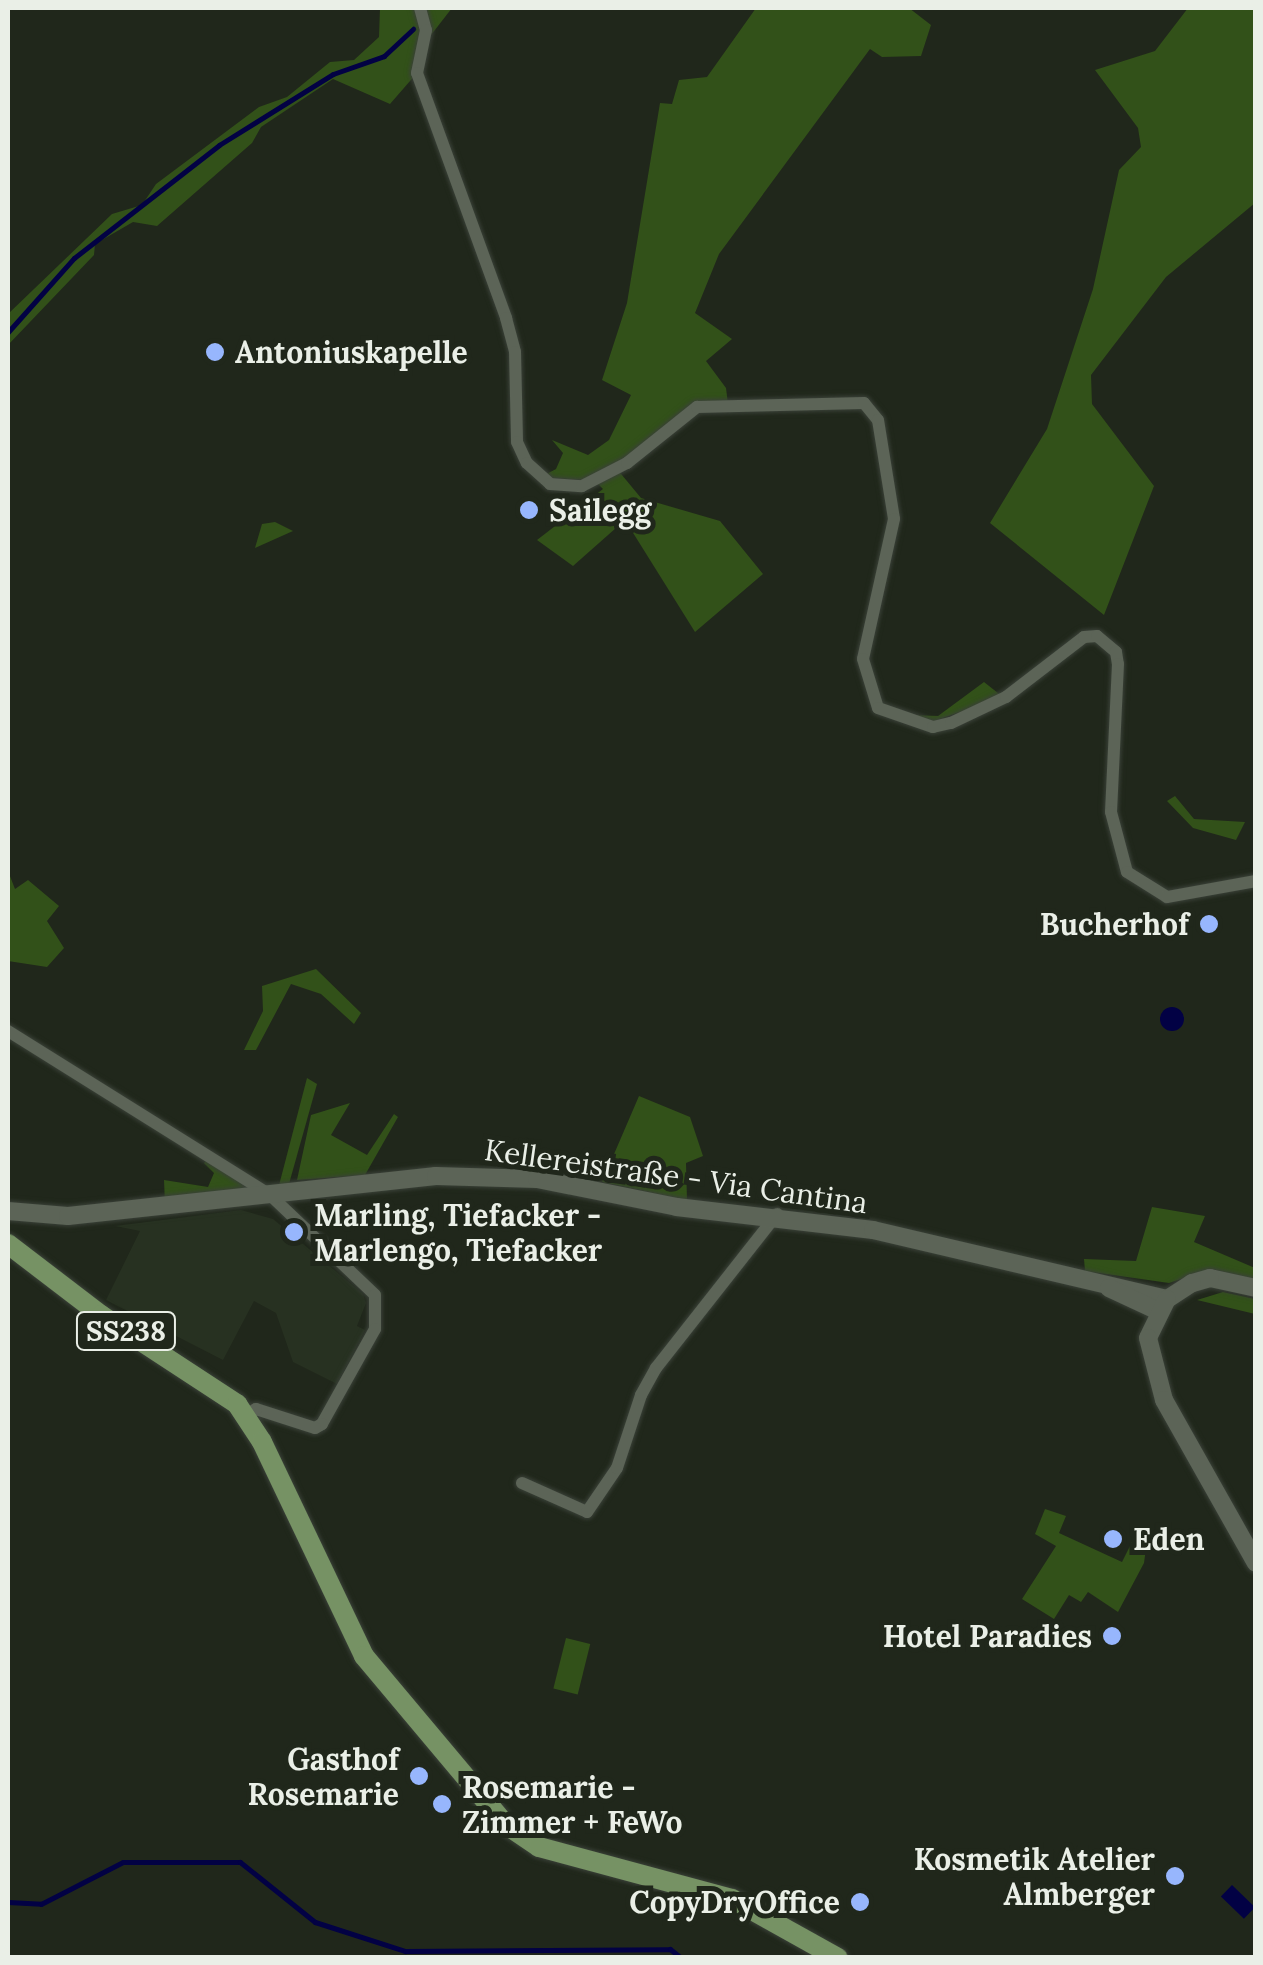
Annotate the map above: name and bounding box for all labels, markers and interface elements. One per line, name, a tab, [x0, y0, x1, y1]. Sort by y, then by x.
place label: Antoniuskapelle	[235, 334, 468, 370]
marker: Antoniuskapelle	[204, 341, 226, 363]
place label: Sailegg	[549, 492, 651, 528]
marker: Sailegg	[518, 499, 540, 521]
place label: Bucherhof	[1040, 906, 1189, 942]
marker: Bucherhof	[1198, 913, 1220, 935]
street label: Kellereistraße - Via Cantina	[482, 1131, 870, 1221]
place label: Marling, Tiefacker - Marlengo, Tiefacker	[314, 1197, 602, 1268]
marker: Marling, Tiefacker - Marlengo, Tiefacker	[283, 1221, 305, 1243]
road number: SS238	[74, 1308, 178, 1354]
place label: Eden	[1133, 1521, 1205, 1557]
marker: Eden	[1102, 1528, 1124, 1550]
place label: Hotel Paradies	[883, 1618, 1092, 1654]
marker: Hotel Paradies	[1101, 1625, 1123, 1647]
place label: Gasthof Rosemarie	[248, 1741, 399, 1812]
marker: Gasthof Rosemarie	[408, 1765, 430, 1787]
place label: Rosemarie - Zimmer + FeWo	[462, 1769, 682, 1840]
marker: Rosemarie - Zimmer + FeWo	[431, 1793, 453, 1815]
place label: Kosmetik Atelier Almberger	[914, 1841, 1155, 1912]
marker: Kosmetik Atelier Almberger	[1164, 1865, 1186, 1887]
place label: CopyDryOffice	[629, 1884, 840, 1920]
marker: CopyDryOffice	[849, 1891, 871, 1913]

